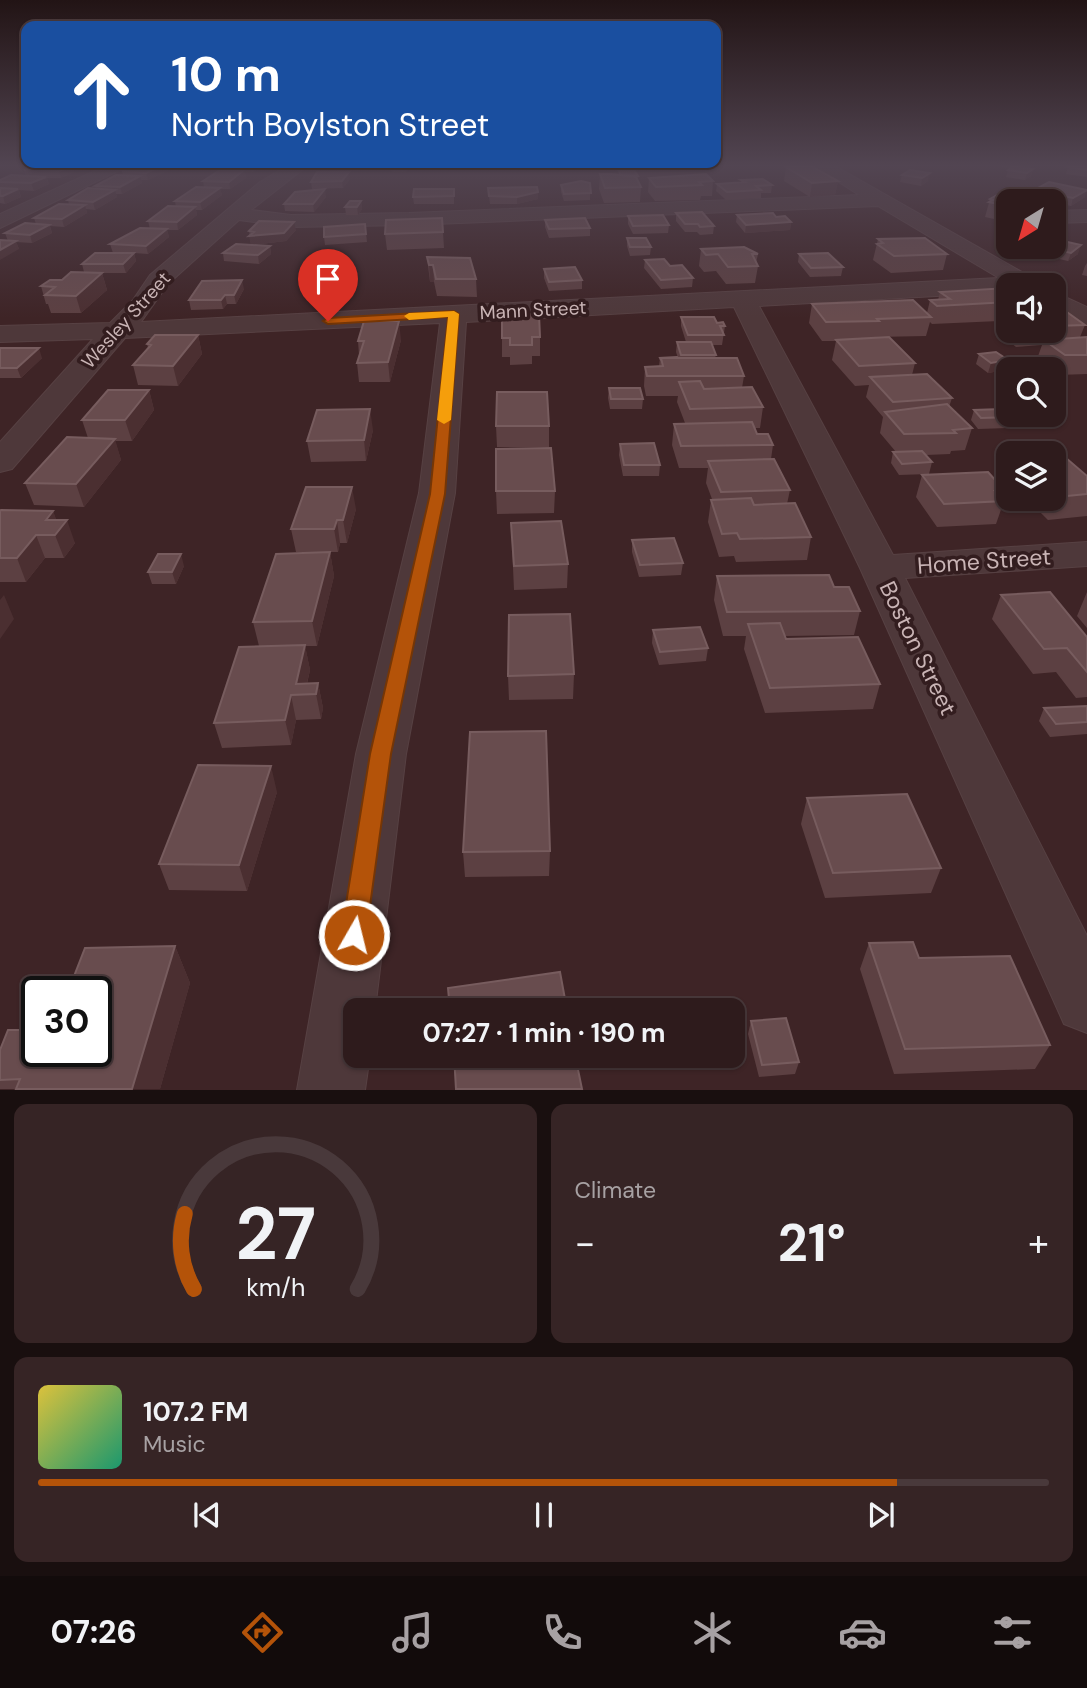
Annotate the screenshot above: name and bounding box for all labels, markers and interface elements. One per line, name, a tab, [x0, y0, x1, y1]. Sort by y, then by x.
text: 10 m	[171, 42, 281, 106]
icon: ahead	[56, 49, 147, 140]
text: North Boylston Street	[171, 104, 489, 146]
north arrow	[996, 189, 1066, 259]
map controls	[996, 189, 1066, 511]
pin	[298, 249, 358, 321]
icon: arrive	[309, 260, 347, 298]
street label: Wesley Street	[76, 266, 176, 374]
button: sound	[996, 273, 1066, 343]
street label: Mann Street	[479, 295, 587, 325]
button: search	[996, 357, 1066, 427]
button: layers	[996, 441, 1066, 511]
street label: Home Street	[916, 541, 1052, 581]
street label: Boston Street	[873, 576, 963, 720]
position arrow	[317, 898, 391, 972]
speed limit sign: 30	[21, 976, 112, 1067]
text: 07:27 · 1 min · 190 m	[422, 1016, 666, 1050]
text: Climate	[575, 1175, 656, 1205]
text: 27	[235, 1188, 316, 1283]
text: 21°	[778, 1209, 846, 1277]
text: −	[575, 1218, 595, 1268]
text: +	[1028, 1218, 1049, 1268]
text: km/h	[246, 1271, 305, 1304]
text: 107.2 FM	[143, 1395, 248, 1429]
text: Music	[143, 1429, 206, 1459]
icon: previous	[188, 1496, 226, 1534]
icon: pause	[525, 1496, 563, 1534]
icon: next	[862, 1496, 900, 1534]
icon: directions	[238, 1608, 287, 1657]
icon: music	[388, 1608, 437, 1657]
icon: phone	[538, 1608, 587, 1657]
icon: climate	[688, 1608, 737, 1657]
icon: car	[838, 1608, 887, 1657]
icon: filters	[988, 1608, 1037, 1657]
text: 07:26	[50, 1611, 137, 1653]

